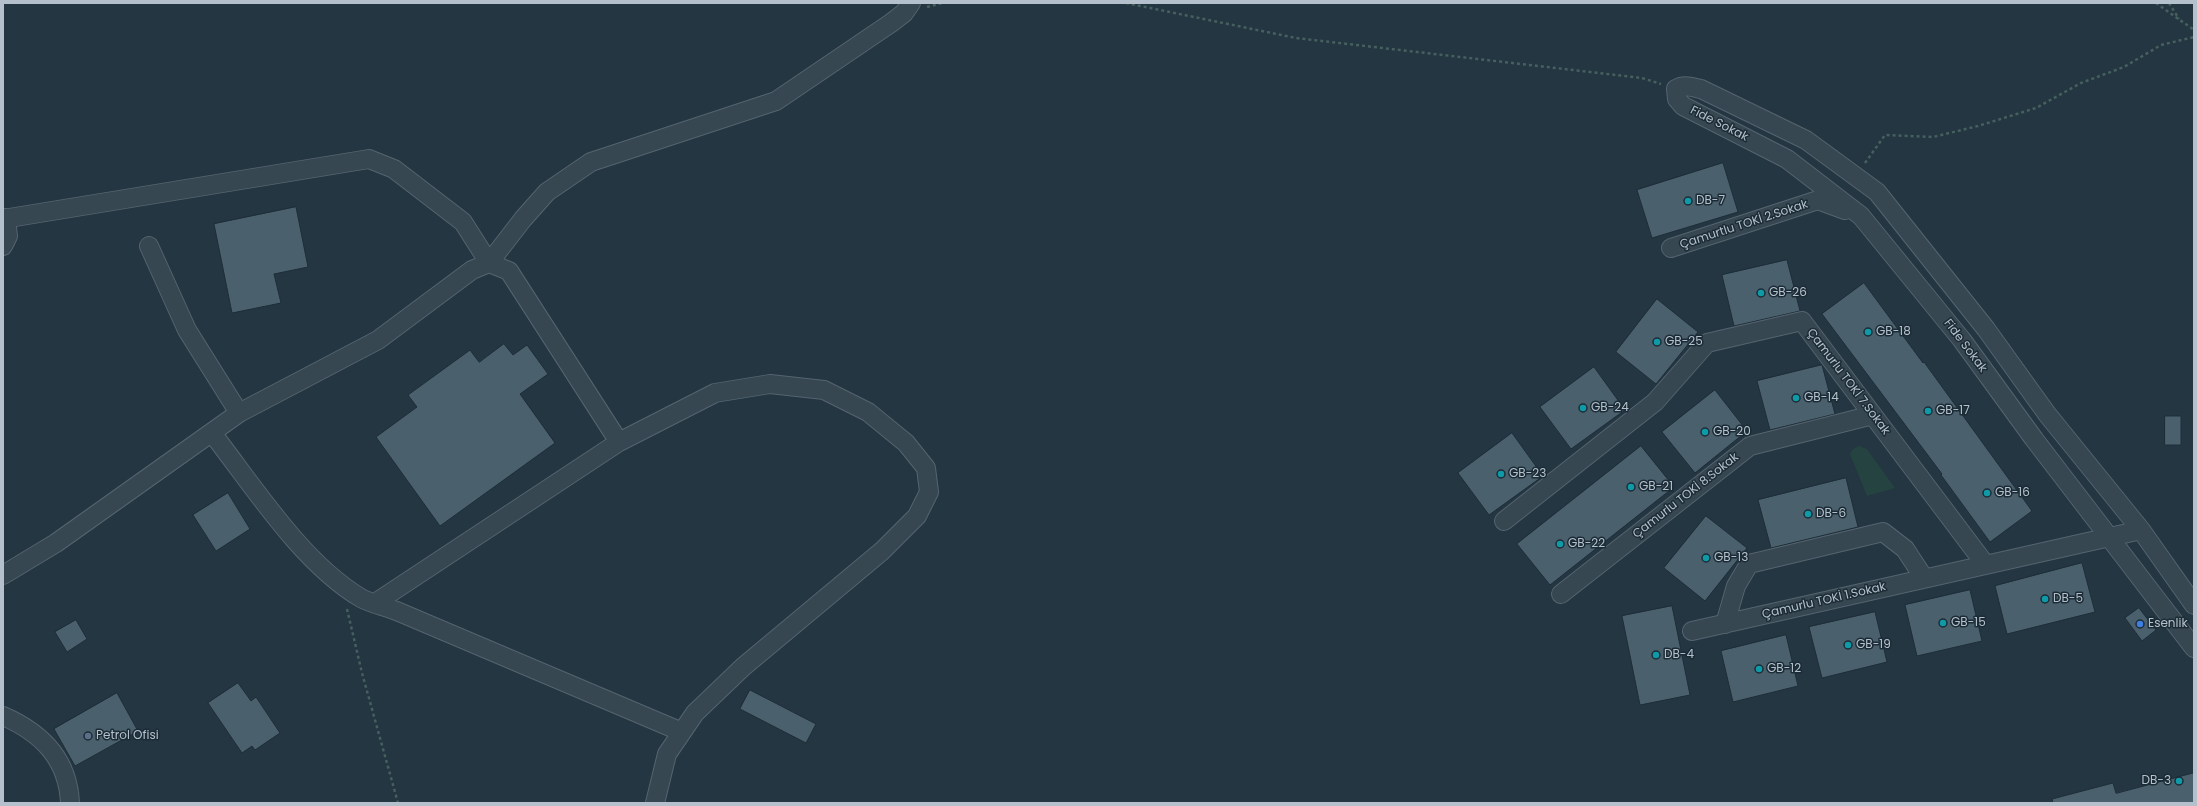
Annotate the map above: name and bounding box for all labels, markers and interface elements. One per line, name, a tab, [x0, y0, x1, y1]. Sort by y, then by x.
street label: Fide Sokak	[1688, 103, 1750, 145]
place label: DB-7	[1696, 194, 1725, 208]
marker: DB-7	[1683, 196, 1693, 206]
street label: Çamurtlu TOKİ 2.Sokak	[1678, 197, 1810, 253]
place label: GB-26	[1769, 286, 1807, 300]
marker: GB-26	[1756, 288, 1766, 298]
street label: Fide Sokak	[1940, 317, 1990, 375]
place label: GB-18	[1876, 325, 1911, 339]
street label: Çamurlu TOKİ 7.Sokak	[1803, 326, 1893, 438]
marker: GB-18	[1863, 327, 1873, 337]
place label: GB-25	[1665, 335, 1703, 349]
marker: GB-25	[1652, 337, 1662, 347]
place label: GB-14	[1804, 391, 1839, 405]
marker: GB-14	[1791, 393, 1801, 403]
place label: GB-24	[1591, 401, 1629, 415]
marker: GB-24	[1578, 403, 1588, 413]
place label: GB-17	[1936, 404, 1970, 418]
marker: GB-17	[1923, 406, 1933, 416]
place label: GB-20	[1713, 425, 1751, 439]
marker: GB-20	[1700, 427, 1710, 437]
street label: Çamurlu TOKİ 8.Sokak	[1630, 450, 1742, 542]
place label: GB-23	[1509, 467, 1546, 481]
marker: GB-23	[1496, 469, 1506, 479]
place label: GB-21	[1639, 480, 1673, 494]
marker: GB-21	[1626, 482, 1636, 492]
place label: GB-16	[1995, 486, 2030, 500]
marker: GB-16	[1982, 488, 1992, 498]
place label: DB-6	[1816, 507, 1846, 521]
marker: DB-6	[1803, 509, 1813, 519]
place label: GB-22	[1568, 537, 1605, 551]
marker: GB-22	[1555, 539, 1565, 549]
place label: GB-13	[1714, 551, 1748, 565]
marker: GB-13	[1701, 553, 1711, 563]
street label: Çamurlu TOKİ 1.Sokak	[1761, 580, 1887, 622]
place label: DB-5	[2053, 592, 2083, 606]
marker: DB-5	[2040, 594, 2050, 604]
place label: GB-15	[1951, 616, 1986, 630]
place label: Esenlik	[2148, 617, 2188, 631]
marker: GB-15	[1938, 618, 1948, 628]
marker: Esenlik	[2135, 619, 2145, 629]
place label: GB-19	[1856, 638, 1891, 652]
marker: GB-19	[1843, 640, 1853, 650]
place label: DB-4	[1664, 648, 1694, 662]
marker: DB-4	[1651, 650, 1661, 660]
place label: GB-12	[1767, 662, 1801, 676]
marker: GB-12	[1754, 664, 1764, 674]
place label: Petrol Ofisi	[96, 729, 159, 743]
marker: Petrol Ofisi	[83, 731, 93, 741]
place label: DB-3	[2141, 774, 2171, 788]
marker: DB-3	[2174, 776, 2184, 786]

